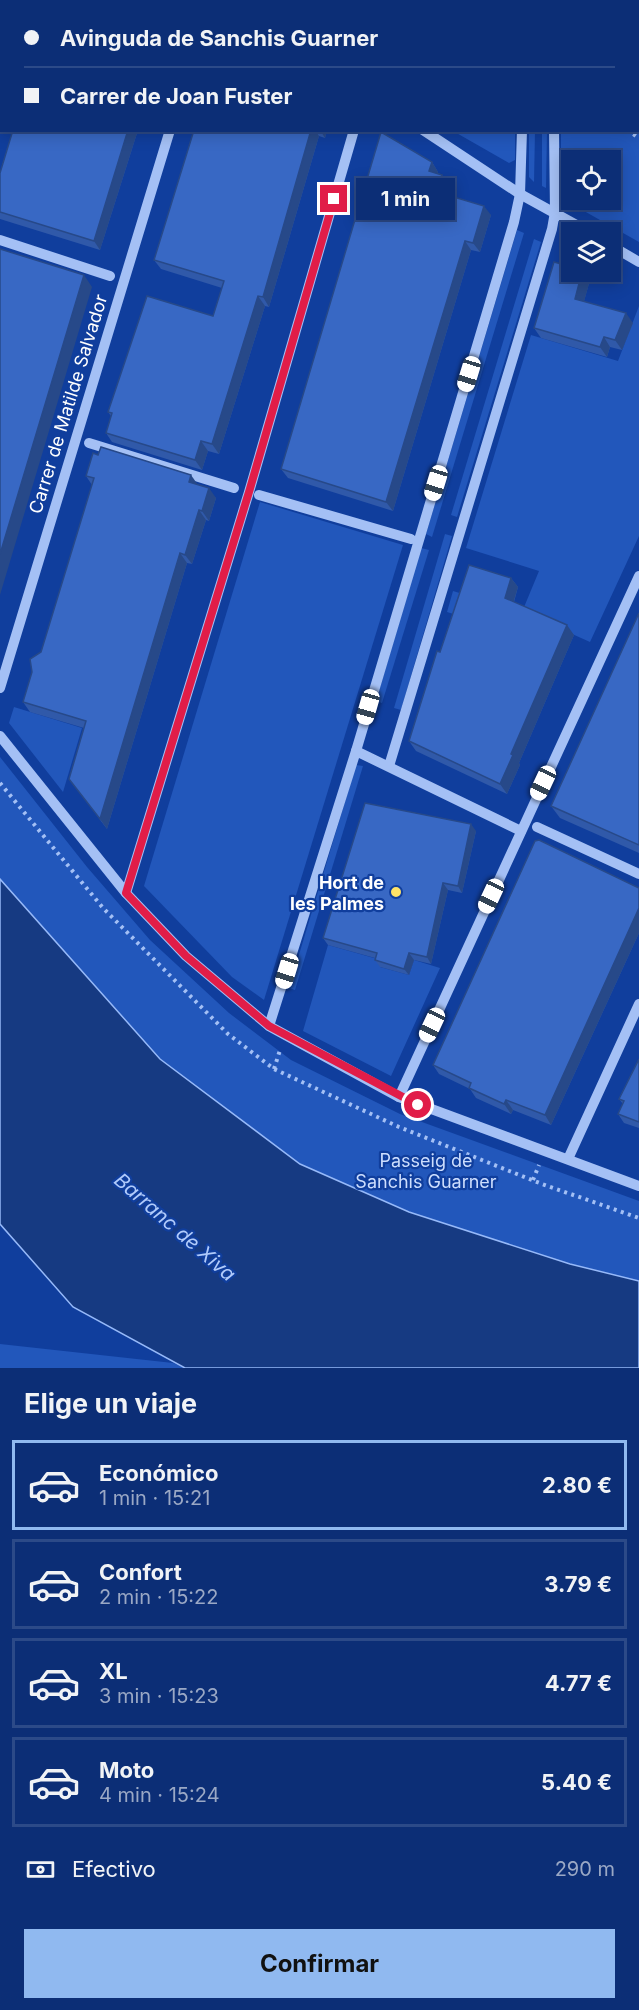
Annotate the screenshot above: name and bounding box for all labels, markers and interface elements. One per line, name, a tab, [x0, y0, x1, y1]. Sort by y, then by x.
text: Avinguda de Sanchis Guarner	[60, 25, 378, 51]
text: Carrer de Joan Fuster	[60, 83, 292, 109]
map controls	[561, 150, 621, 282]
button: locate	[561, 150, 621, 210]
callout: 1 min	[355, 178, 454, 220]
route end	[320, 185, 347, 212]
text: 1 min	[381, 187, 430, 211]
button: layers	[561, 222, 621, 282]
street label: Carrer de Matilde Salvador	[25, 292, 111, 516]
car	[455, 354, 483, 394]
car	[422, 463, 450, 503]
car	[354, 687, 382, 727]
car	[527, 763, 559, 803]
place label: Hort de les Palmes	[290, 872, 384, 914]
car	[475, 876, 507, 916]
marker: Hort de les Palmes	[389, 885, 403, 899]
car	[273, 951, 301, 991]
car	[416, 1005, 448, 1045]
route start	[404, 1091, 431, 1118]
park label: Passeig de Sanchis Guarner	[355, 1150, 497, 1192]
water label: Barranc de Xiva	[110, 1168, 240, 1286]
text: Elige un viaje	[24, 1387, 197, 1420]
icon: car	[27, 1458, 81, 1512]
text: Económico	[99, 1460, 218, 1486]
text: 2.80 €	[542, 1472, 612, 1498]
text: 1 min · 15:21	[99, 1486, 210, 1510]
icon: car	[27, 1557, 81, 1611]
text: Confort	[99, 1559, 182, 1585]
text: 3.79 €	[544, 1571, 612, 1597]
text: 2 min · 15:22	[99, 1585, 218, 1609]
icon: car	[27, 1656, 81, 1710]
text: XL	[99, 1658, 128, 1684]
text: 4.77 €	[545, 1670, 612, 1696]
text: 3 min · 15:23	[99, 1684, 219, 1708]
icon: car	[27, 1755, 81, 1809]
text: Moto	[99, 1757, 154, 1783]
text: 5.40 €	[541, 1769, 612, 1795]
text: 4 min · 15:24	[99, 1783, 220, 1807]
icon: cash	[24, 1853, 57, 1886]
text: Efectivo	[72, 1856, 156, 1882]
text: 290 m	[555, 1857, 615, 1881]
button: Confirmar	[24, 1929, 615, 1998]

